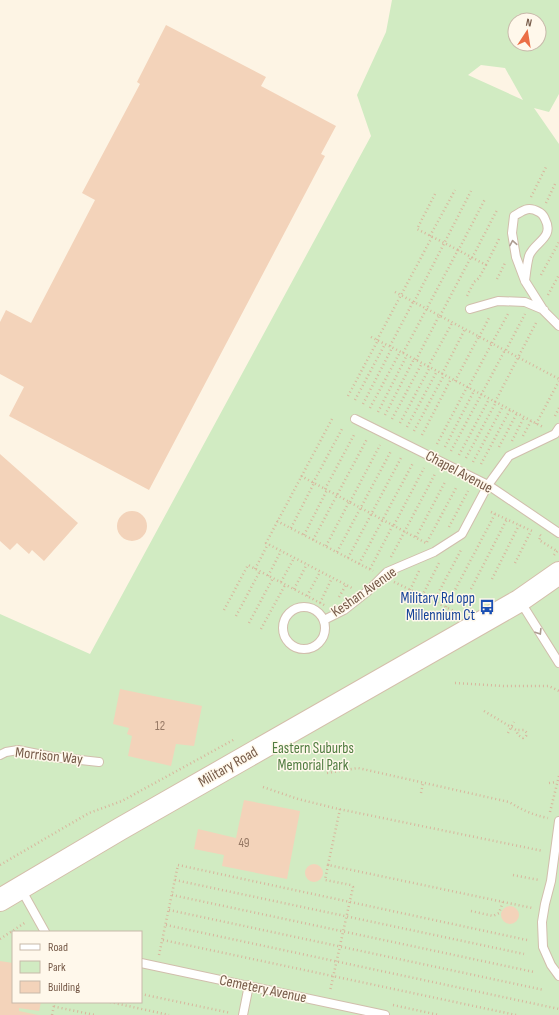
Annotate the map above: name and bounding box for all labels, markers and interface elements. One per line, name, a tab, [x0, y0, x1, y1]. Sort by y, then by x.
north arrow	[507, 12, 547, 52]
text: N	[525, 16, 533, 30]
one-way arrow	[510, 240, 518, 246]
street label: Chapel Avenue	[422, 446, 496, 498]
street label: Keshan Avenue	[328, 563, 400, 621]
place label: Military Rd opp Millennium Ct	[400, 589, 475, 625]
bus stop icon: Military Rd opp Millennium Ct	[478, 598, 496, 616]
one-way arrow	[535, 628, 542, 635]
house number: 12	[155, 718, 165, 734]
park label: Eastern Suburbs Memorial Park	[272, 739, 354, 775]
street label: Military Road	[195, 742, 261, 792]
street label: Morrison Way	[14, 743, 84, 769]
house number: 49	[238, 835, 250, 851]
legend	[12, 931, 142, 1003]
text: Road	[48, 940, 68, 955]
text: Park	[48, 960, 66, 975]
street label: Cemetery Avenue	[218, 971, 308, 1007]
text: Building	[48, 980, 80, 995]

